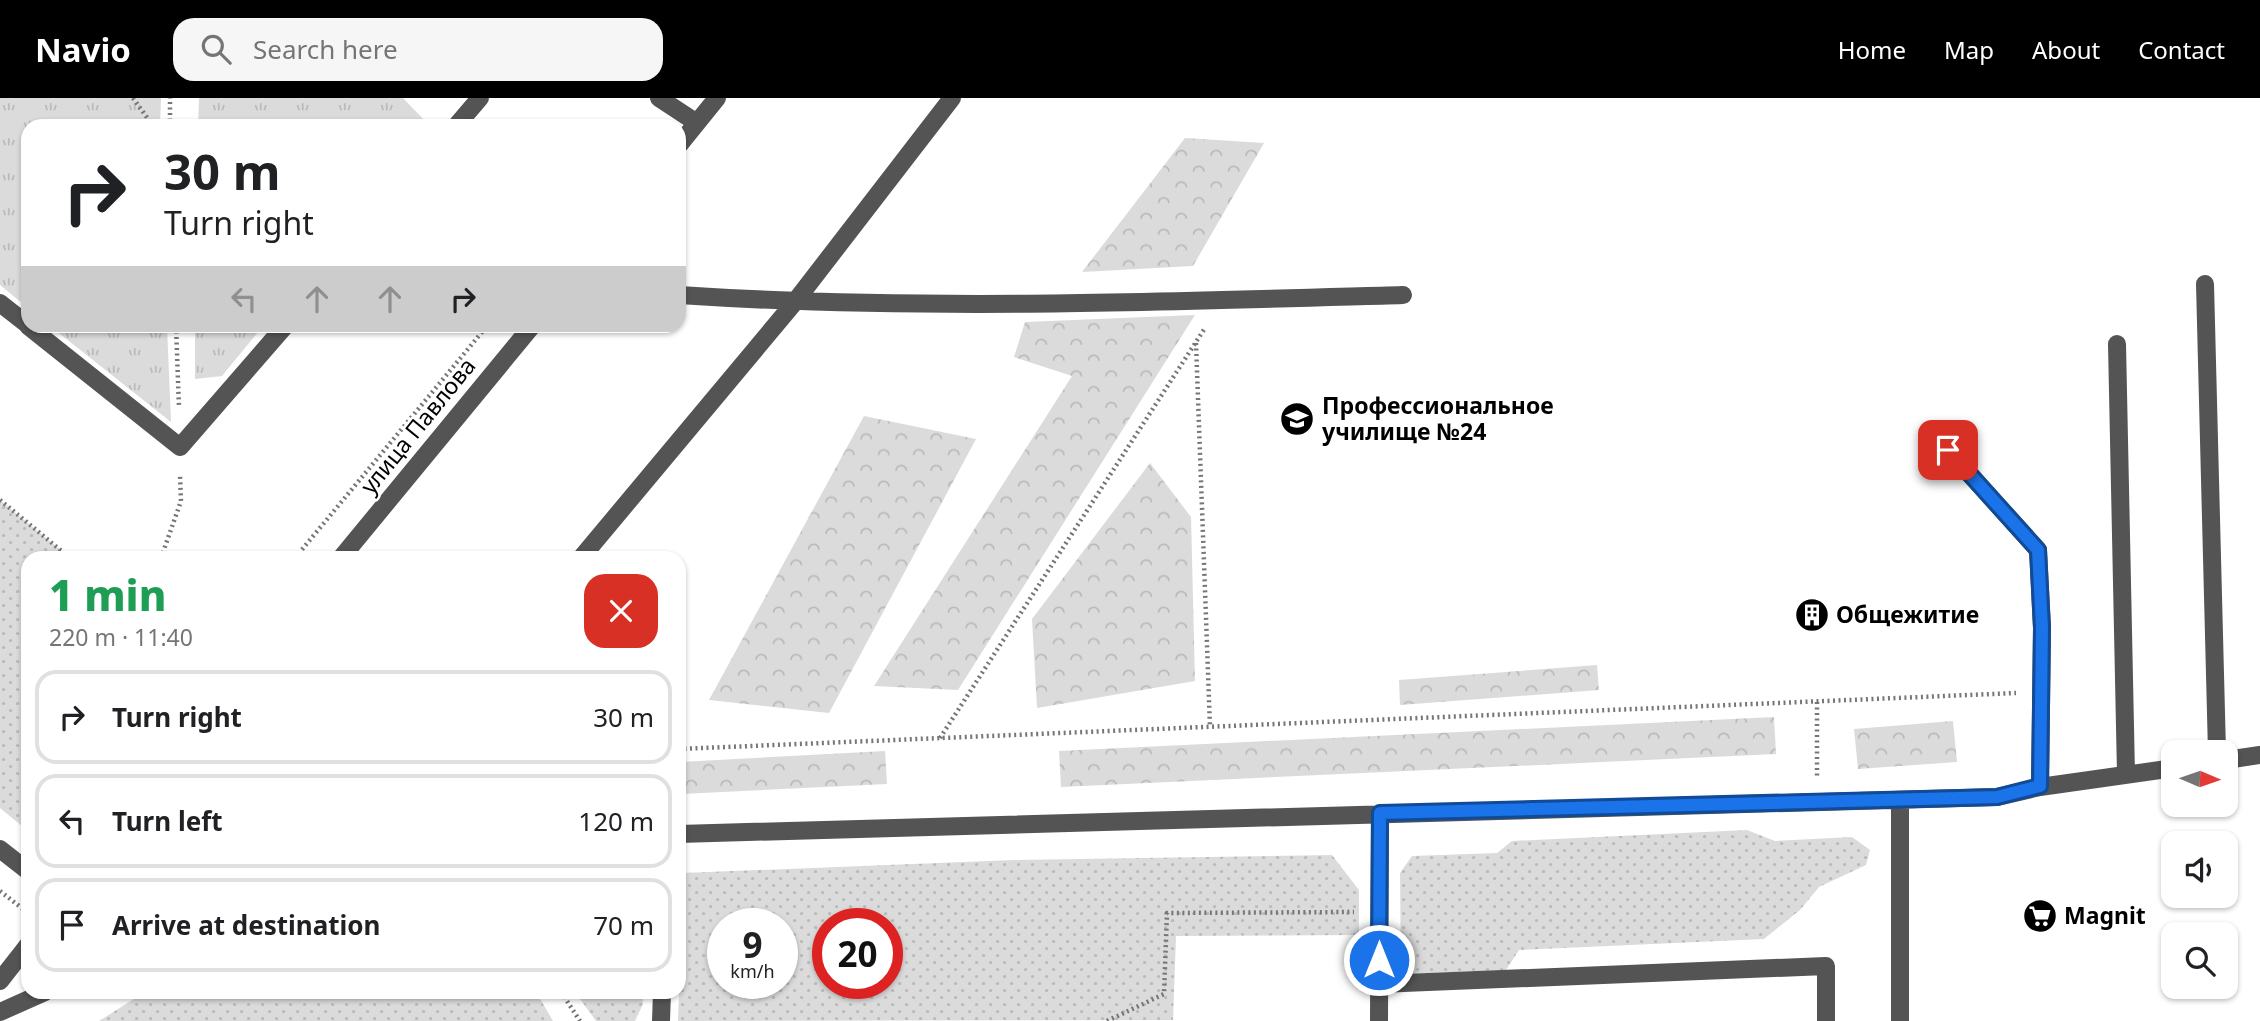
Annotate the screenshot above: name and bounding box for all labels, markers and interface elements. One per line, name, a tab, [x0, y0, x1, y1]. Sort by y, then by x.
search box	[173, 18, 663, 81]
text: Navio	[35, 27, 131, 72]
icon: search	[197, 30, 235, 68]
text: Search here	[253, 31, 398, 67]
text: Home	[1838, 33, 1906, 66]
text: Map	[1944, 33, 1994, 66]
text: About	[2032, 33, 2100, 66]
text: Contact	[2138, 33, 2225, 66]
text: 30 m	[164, 138, 281, 204]
icon: right	[49, 147, 140, 238]
text: Turn right	[164, 201, 314, 244]
icon: left	[225, 280, 263, 318]
icon: ahead	[298, 280, 336, 318]
icon: ahead	[371, 280, 409, 318]
icon: right	[444, 280, 482, 318]
street label: улица Павлова	[352, 351, 482, 500]
place label: Профессиональное училище №24	[1321, 389, 1554, 447]
school or university icon: Профессиональное училище №24	[1278, 400, 1316, 438]
pin	[1918, 420, 1978, 480]
icon: arrive	[1929, 431, 1967, 469]
text: 1 min	[49, 566, 166, 623]
button: close	[584, 574, 658, 648]
building icon: Общежитие	[1793, 596, 1831, 634]
place label: Общежитие	[1836, 598, 1979, 630]
text: 220 m · 11:40	[49, 621, 193, 653]
icon: right	[53, 698, 91, 736]
text: Turn right	[112, 699, 242, 735]
text: 30 m	[593, 699, 654, 735]
north arrow	[2161, 740, 2238, 817]
map controls	[2161, 740, 2238, 999]
icon: left	[53, 802, 91, 840]
text: Turn left	[112, 803, 223, 839]
text: 120 m	[578, 803, 654, 839]
button: sound	[2161, 831, 2238, 908]
supermarket icon: Magnit	[2021, 897, 2059, 935]
place label: Magnit	[2064, 899, 2146, 931]
icon: arrive	[53, 906, 91, 944]
text: Arrive at destination	[112, 907, 381, 943]
text: 70 m	[593, 907, 654, 943]
speed limit sign: 20	[812, 908, 903, 999]
text: 9	[742, 921, 763, 968]
button: search	[2161, 922, 2238, 999]
position arrow	[1342, 923, 1416, 997]
text: km/h	[730, 959, 775, 983]

